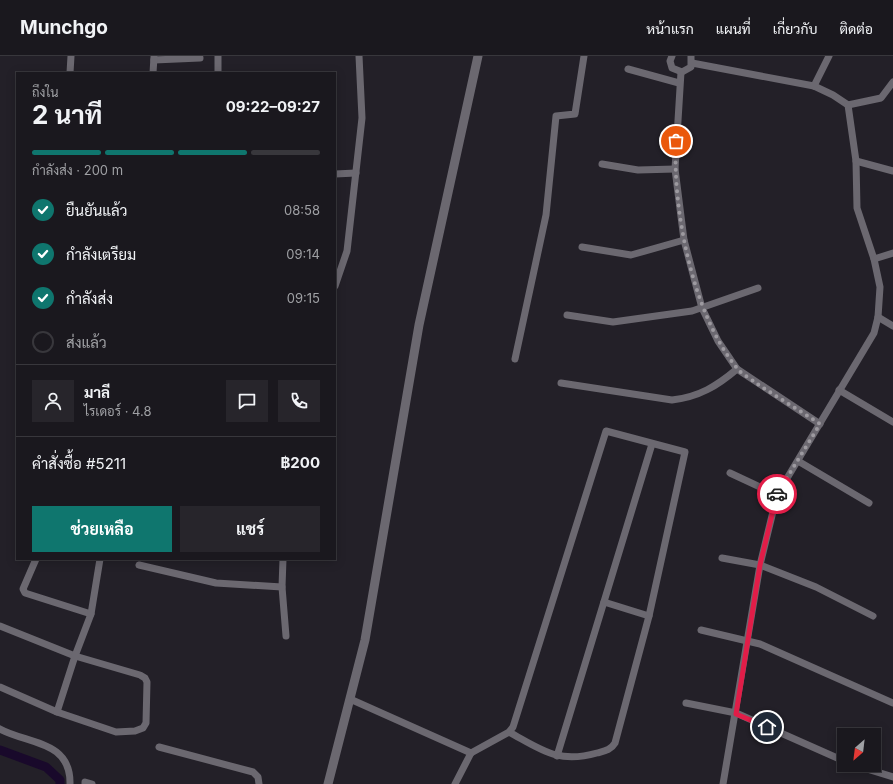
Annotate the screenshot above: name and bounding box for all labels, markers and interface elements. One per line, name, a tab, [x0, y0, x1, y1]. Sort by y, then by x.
text: Munchgo	[20, 16, 108, 39]
text: หน้าแรก	[646, 20, 694, 37]
text: แผนที่	[716, 20, 751, 37]
text: เกี่ยวกับ	[773, 20, 817, 37]
text: ติดต่อ	[839, 20, 873, 37]
text: ถึงใน	[32, 84, 59, 100]
text: 09:22–09:27	[226, 97, 320, 116]
text: 2 นาที	[32, 99, 102, 130]
pin	[659, 124, 693, 158]
icon: bag	[665, 130, 687, 152]
text: กำลังส่ง · 200 m	[32, 162, 123, 178]
icon: check	[32, 199, 54, 221]
text: ยืนยันแล้ว	[66, 201, 127, 220]
text: 08:58	[284, 202, 320, 218]
icon: check	[32, 243, 54, 265]
text: กำลังเตรียม	[66, 245, 136, 264]
text: 09:14	[286, 246, 320, 262]
icon: check	[32, 287, 54, 309]
text: กำลังส่ง	[66, 289, 113, 308]
text: 09:15	[287, 290, 320, 306]
text: ส่งแล้ว	[66, 333, 107, 352]
button: person	[32, 380, 74, 422]
button: chat	[226, 380, 268, 422]
button: phone	[278, 380, 320, 422]
text: มาลี	[84, 383, 110, 402]
text: ไรเดอร์ · 4.8	[84, 403, 152, 419]
text: ฿200	[280, 453, 320, 472]
text: คำสั่งซื้อ #5211	[32, 454, 126, 473]
courier	[757, 474, 797, 514]
icon: car	[766, 483, 788, 505]
button: ช่วยเหลือ	[32, 506, 172, 552]
button: แชร์	[180, 506, 320, 552]
pin	[750, 710, 784, 744]
icon: home	[756, 716, 778, 738]
north arrow	[837, 728, 881, 772]
map controls	[837, 728, 881, 772]

